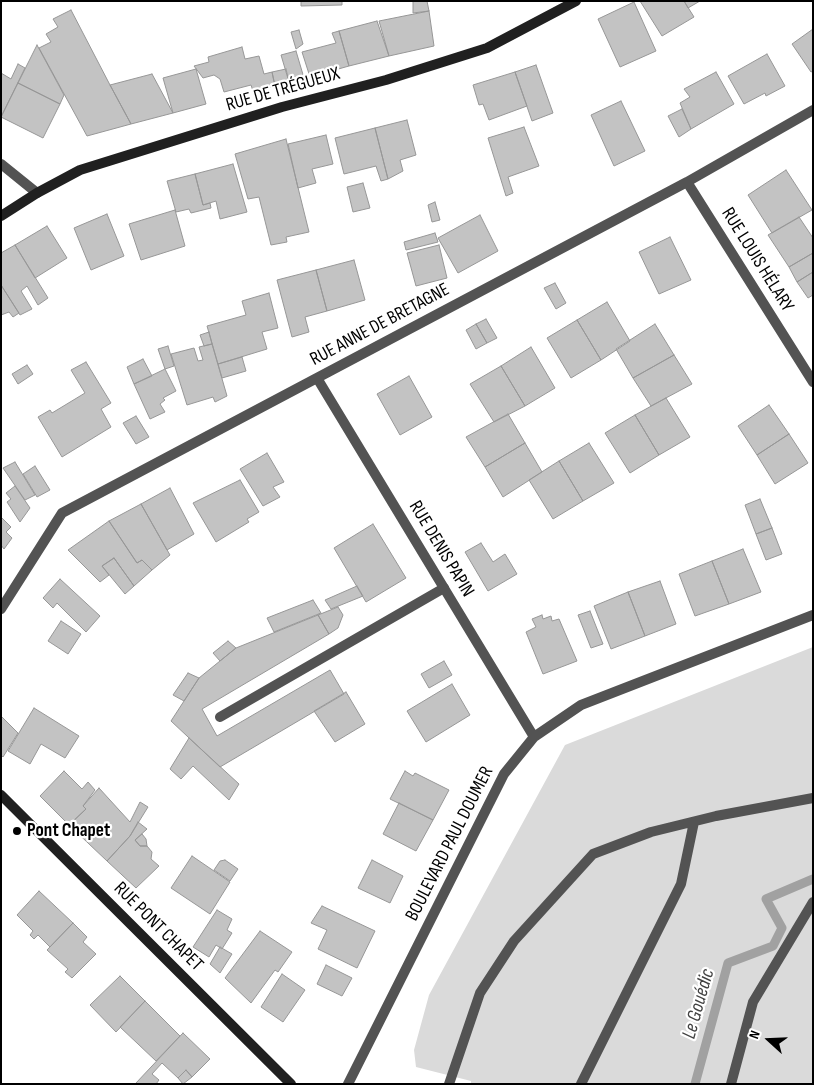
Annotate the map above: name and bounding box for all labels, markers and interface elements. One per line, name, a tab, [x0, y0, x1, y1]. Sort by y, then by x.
street label: RUE DE TRÉGUEUX	[223, 63, 343, 117]
street label: RUE LOUIS HÉLARY	[716, 204, 798, 316]
street label: RUE ANNE DE BRETAGNE	[306, 279, 454, 371]
street label: RUE DENIS PAPIN	[403, 497, 479, 601]
street label: BOULEVARD PAUL DOUMER	[401, 763, 499, 925]
place label: Pont Chapet	[27, 820, 110, 842]
marker: Pont Chapet	[11, 825, 23, 837]
street label: RUE PONT CHAPET	[108, 877, 208, 977]
water label: Le Gouédic	[678, 966, 720, 1042]
north arrow	[744, 1015, 794, 1065]
text: N	[745, 1028, 764, 1041]

